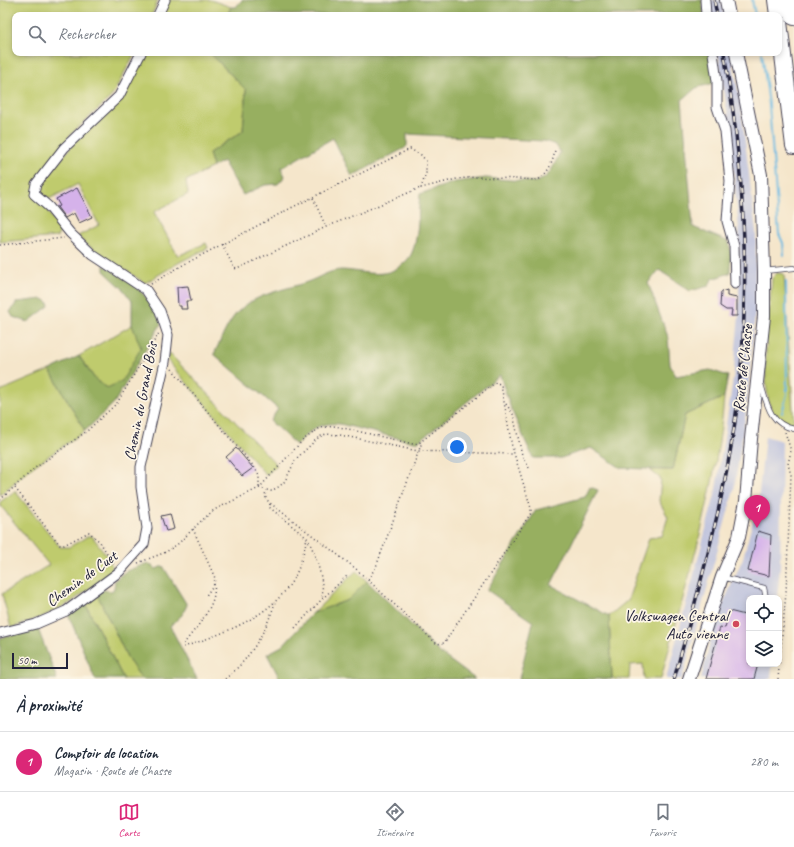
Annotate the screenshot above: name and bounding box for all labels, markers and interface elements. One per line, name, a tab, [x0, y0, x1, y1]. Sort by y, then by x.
search box	[12, 12, 782, 56]
icon: search	[26, 23, 48, 45]
text: Rechercher	[58, 25, 116, 44]
street label: Route de Chasse	[728, 322, 758, 412]
street label: Chemin du Grand Bois	[120, 339, 163, 462]
your location	[447, 437, 467, 457]
pin: 1	[744, 495, 770, 528]
street label: Chemin de Cuet	[42, 545, 122, 611]
map controls	[746, 595, 782, 667]
button: locate	[746, 595, 782, 631]
place label: Volkswagen Central Auto vienne	[624, 606, 731, 644]
marker: Volkswagen Central Auto vienne	[731, 619, 741, 629]
button: layers	[746, 631, 782, 667]
scale bar	[12, 651, 68, 670]
text: 50 m	[18, 653, 37, 667]
text: À proximité	[16, 695, 81, 716]
text: Comptoir de location	[54, 744, 158, 763]
text: 1	[26, 754, 32, 770]
text: 280 m	[750, 754, 778, 770]
text: Magasin · Route de Chasse	[54, 763, 171, 779]
tab: Carte	[118, 801, 140, 839]
tab: Itinéraire	[376, 801, 413, 839]
tab: Favoris	[649, 801, 676, 839]

